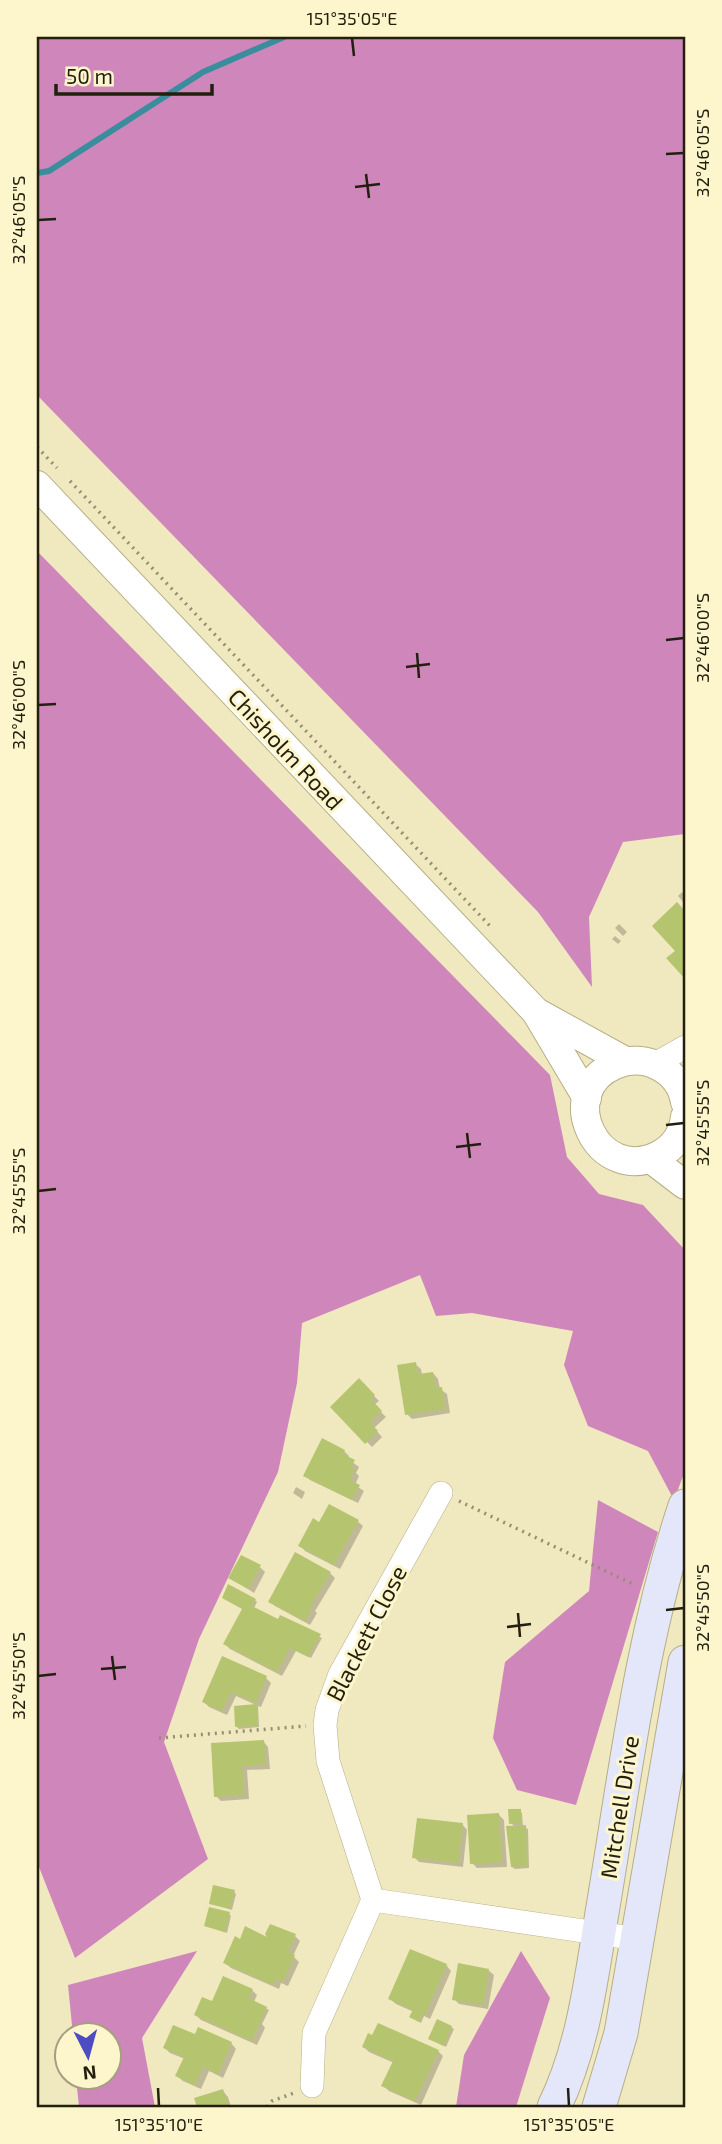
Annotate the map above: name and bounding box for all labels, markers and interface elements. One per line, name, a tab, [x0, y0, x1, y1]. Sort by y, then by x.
text: 151°35'05"E	[307, 7, 397, 29]
scale bar	[56, 52, 212, 96]
text: 50 m	[66, 63, 113, 88]
text: 32°46'05"S	[691, 109, 713, 197]
text: 32°46'05"S	[7, 176, 29, 264]
text: 32°46'00"S	[691, 593, 713, 683]
text: 32°46'00"S	[7, 660, 29, 750]
street label: Chisholm Road	[223, 683, 349, 815]
text: 32°45'55"S	[691, 1080, 713, 1166]
text: 32°45'55"S	[7, 1148, 29, 1234]
street label: Blackett Close	[320, 1561, 412, 1705]
text: 32°45'50"S	[691, 1564, 713, 1652]
text: 32°45'50"S	[7, 1632, 29, 1720]
street label: Mitchell Drive	[594, 1733, 644, 1881]
north arrow	[52, 2022, 122, 2092]
text: N	[82, 2061, 98, 2086]
text: 151°35'10"E	[115, 2113, 203, 2135]
text: 151°35'05"E	[524, 2113, 614, 2135]

